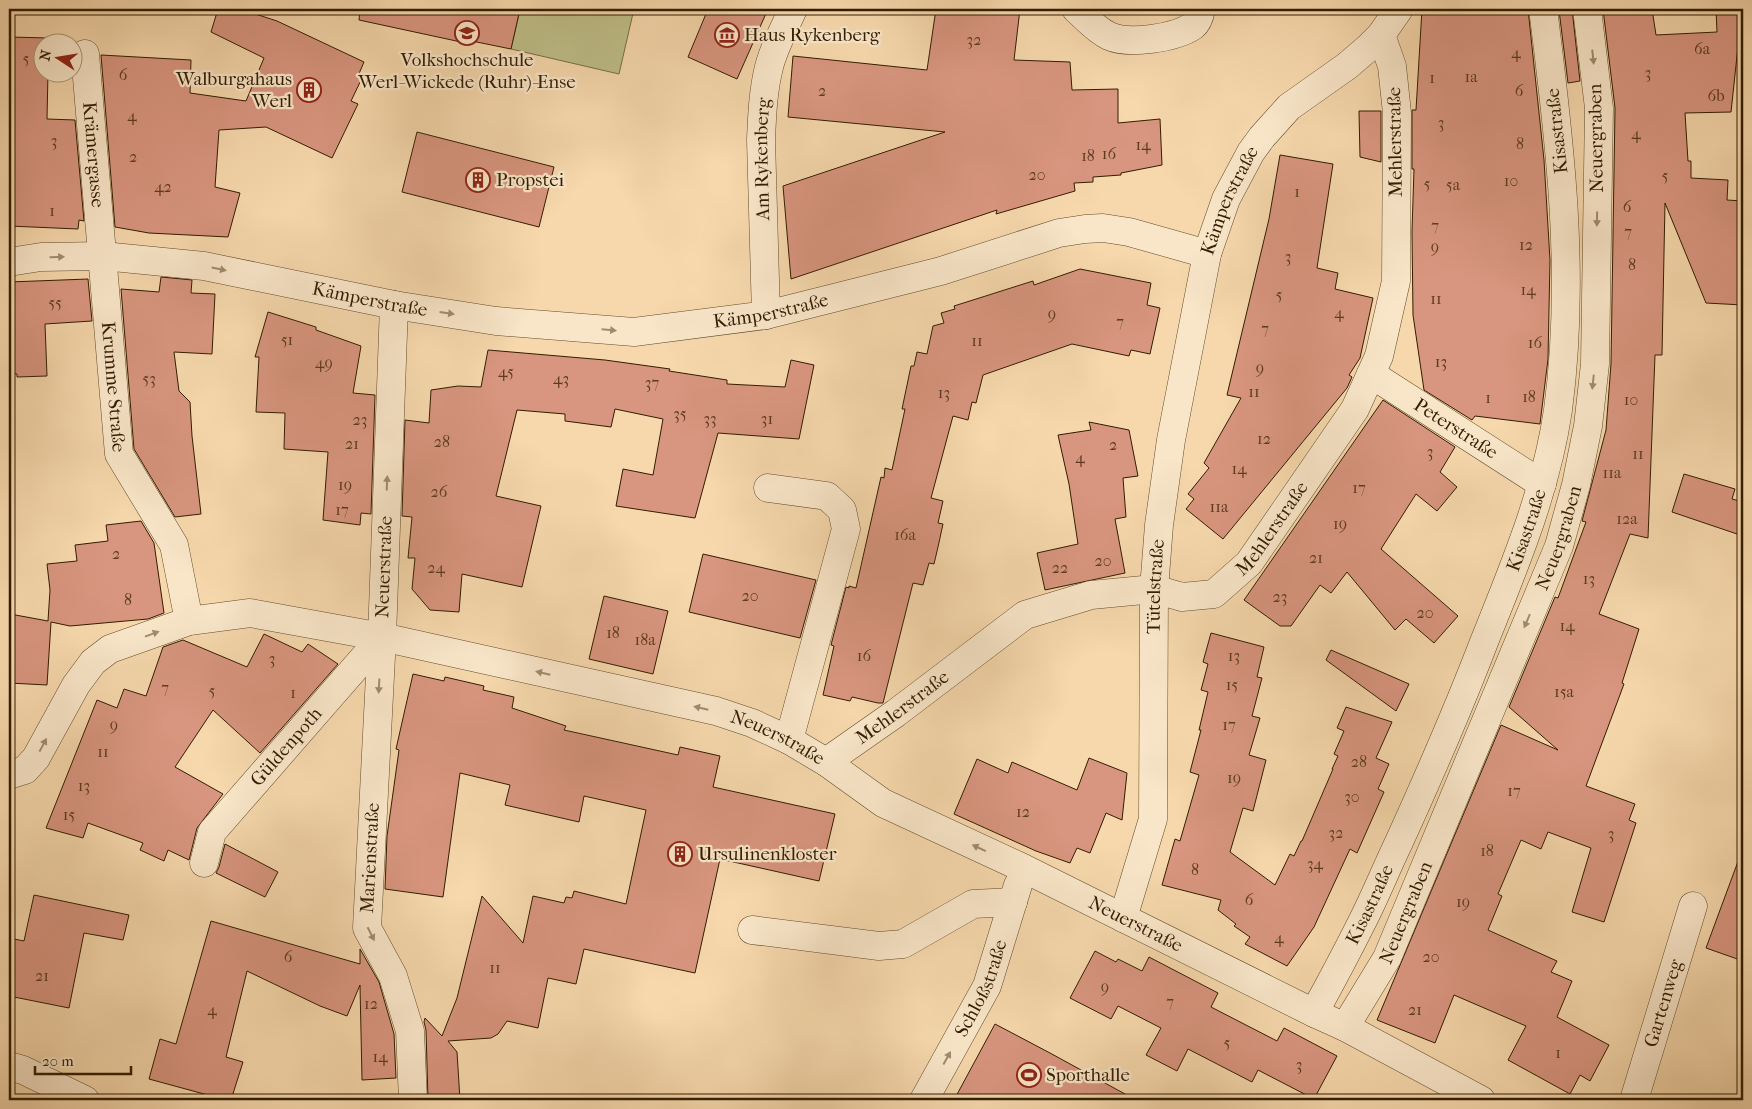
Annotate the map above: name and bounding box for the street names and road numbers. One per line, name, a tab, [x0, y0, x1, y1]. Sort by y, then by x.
street label: Neuergraben	[1584, 83, 1608, 193]
street label: Mehlerstraße	[1383, 87, 1407, 197]
street label: Kisastraße	[1542, 87, 1572, 175]
street label: Am Rykenberg	[750, 96, 775, 222]
street label: Krämergasse	[78, 101, 109, 209]
street label: Kämperstraße	[1196, 141, 1263, 258]
street label: Kämperstraße	[310, 277, 429, 321]
street label: Kämperstraße	[712, 289, 831, 333]
street label: Krumme Straße	[97, 321, 130, 453]
street label: Peterstraße	[1410, 394, 1502, 464]
street label: Mehlerstraße	[1231, 477, 1313, 580]
street label: Neuergraben	[1531, 483, 1586, 593]
street label: Kisastraße	[1502, 486, 1551, 575]
street label: Neuerstraße	[371, 516, 397, 618]
street label: Tütelstraße	[1143, 538, 1169, 634]
street label: Mehlerstraße	[852, 666, 953, 749]
street label: Güldenpoth	[246, 703, 327, 791]
street label: Neuerstraße	[728, 706, 829, 770]
street label: Marienstraße	[356, 802, 384, 914]
street label: Neuergraben	[1375, 858, 1437, 967]
street label: Kisastraße	[1341, 861, 1398, 948]
street label: Neuerstraße	[1085, 892, 1186, 957]
street label: Schloßstraße	[950, 937, 1012, 1041]
street label: Gartenweg	[1640, 956, 1687, 1050]

